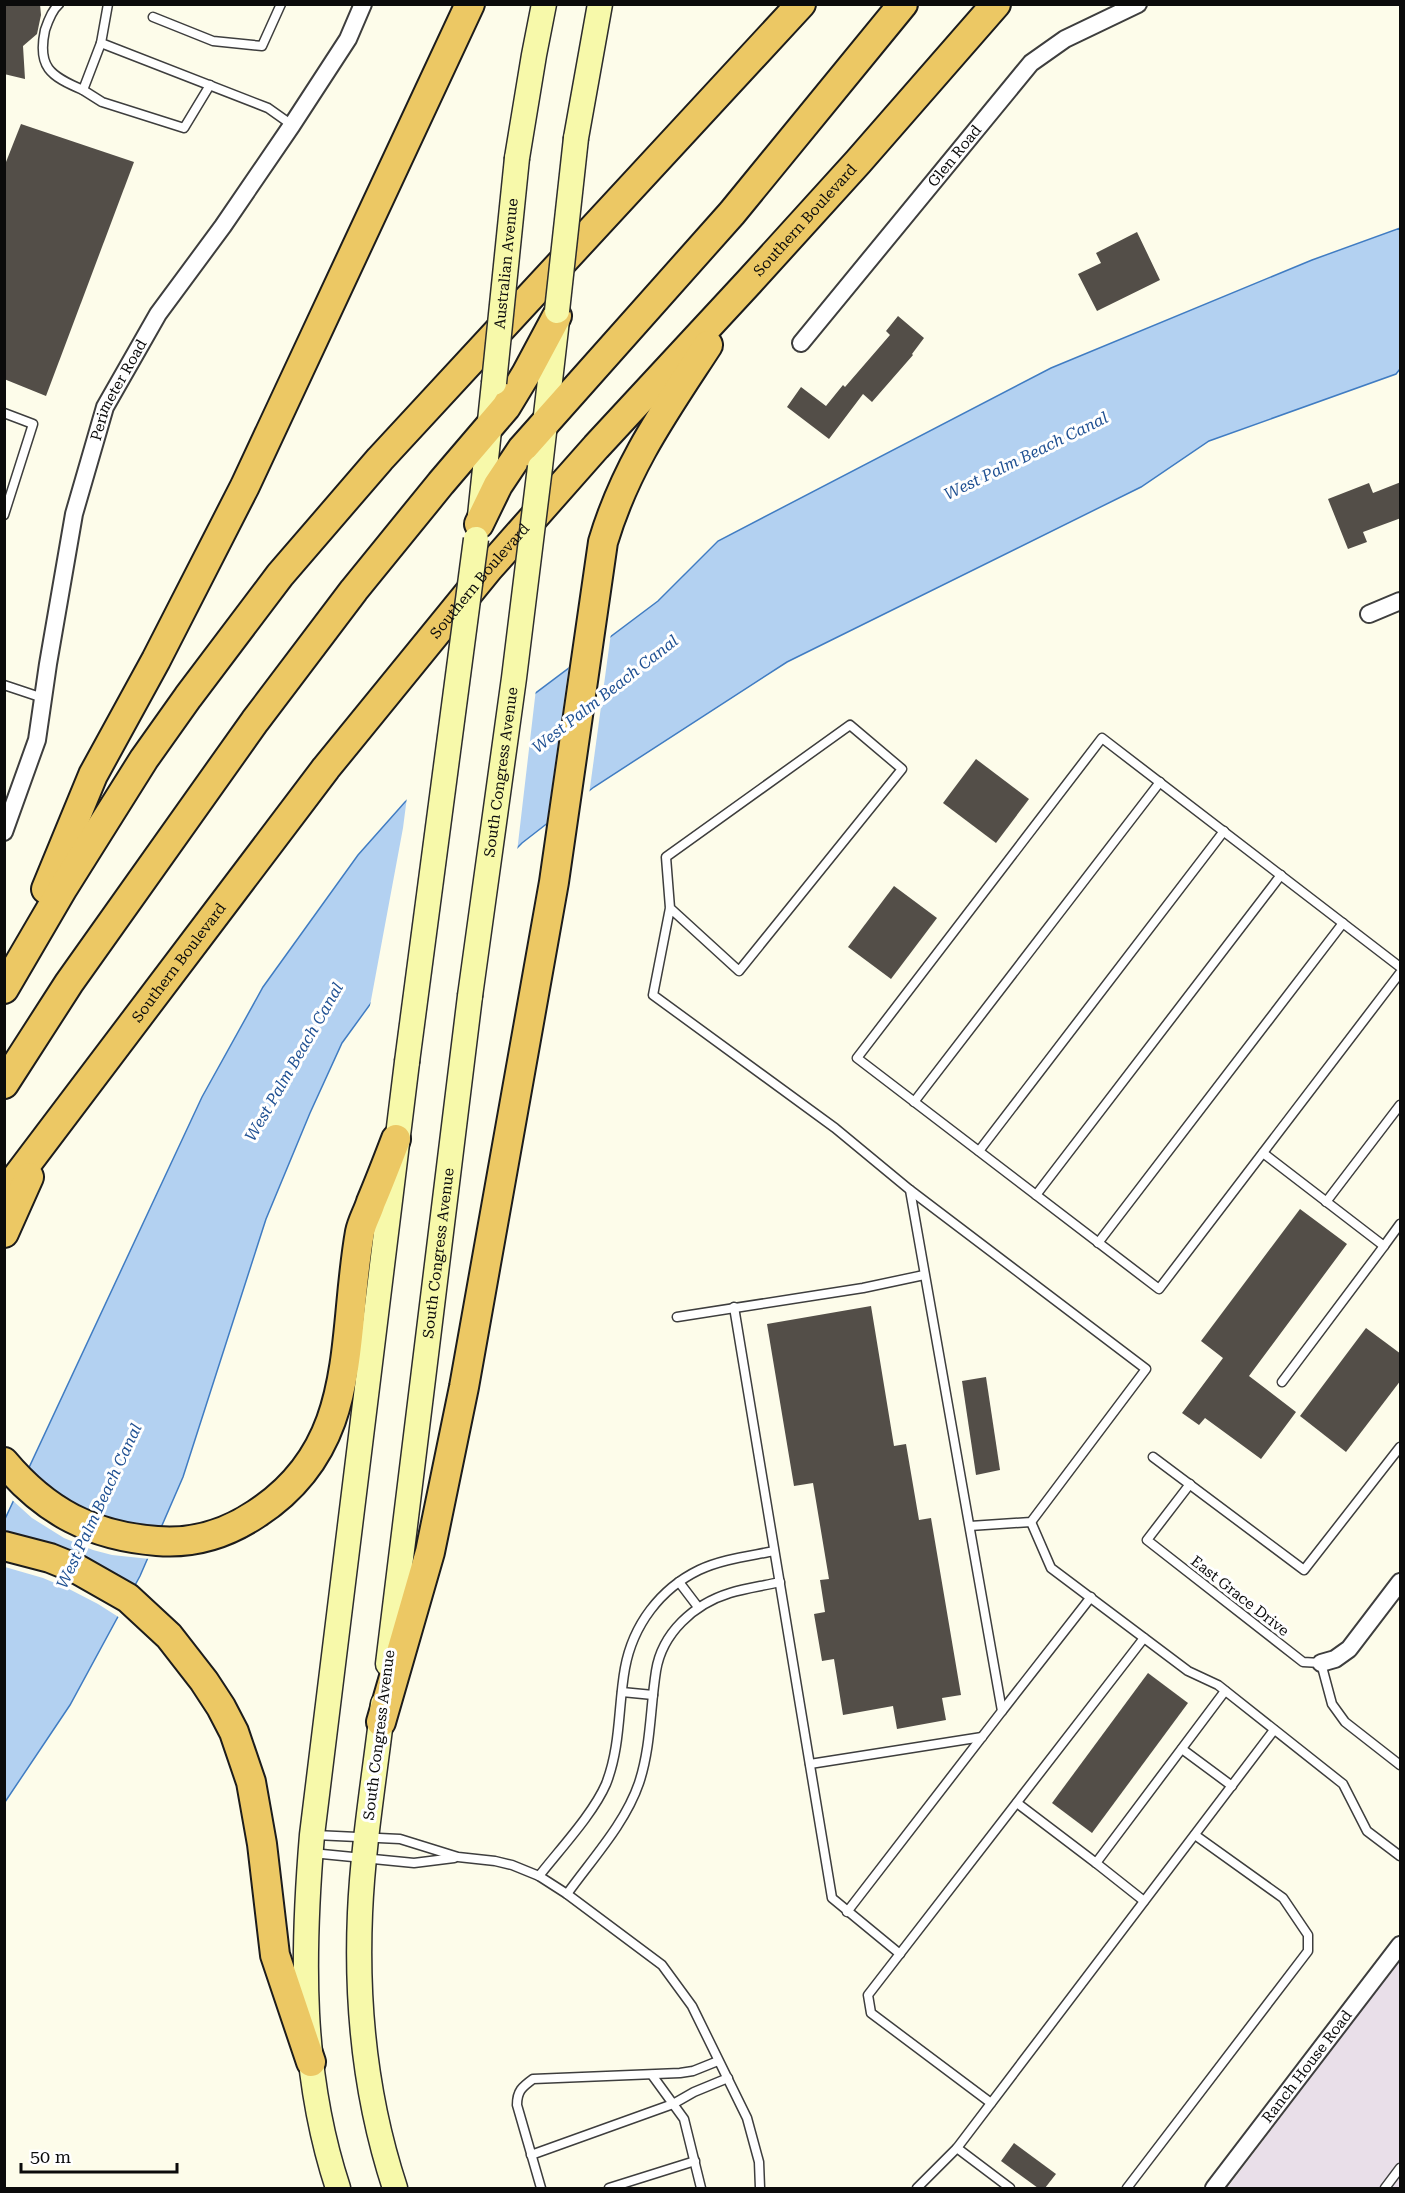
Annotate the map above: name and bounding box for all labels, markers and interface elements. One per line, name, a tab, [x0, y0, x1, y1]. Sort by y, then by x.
street label: Glen Road	[924, 121, 986, 191]
street label: Southern Boulevard	[750, 160, 861, 280]
street label: Australian Avenue	[491, 197, 522, 330]
street label: Perimeter Road	[87, 336, 151, 443]
water label: West Palm Beach Canal	[941, 408, 1111, 504]
street label: Southern Boulevard	[426, 519, 533, 642]
water label: West Palm Beach Canal	[528, 631, 682, 757]
street label: South Congress Avenue	[480, 686, 522, 858]
street label: Southern Boulevard	[128, 899, 230, 1026]
water label: West Palm Beach Canal	[241, 979, 347, 1145]
street label: South Congress Avenue	[419, 1167, 458, 1339]
water label: West Palm Beach Canal	[52, 1420, 146, 1592]
street label: East Grace Drive	[1187, 1552, 1293, 1640]
street label: South Congress Avenue	[360, 1649, 398, 1821]
street label: Ranch House Road	[1258, 2006, 1356, 2126]
scale bar	[21, 2136, 177, 2174]
text: 50 m	[30, 2146, 71, 2167]

